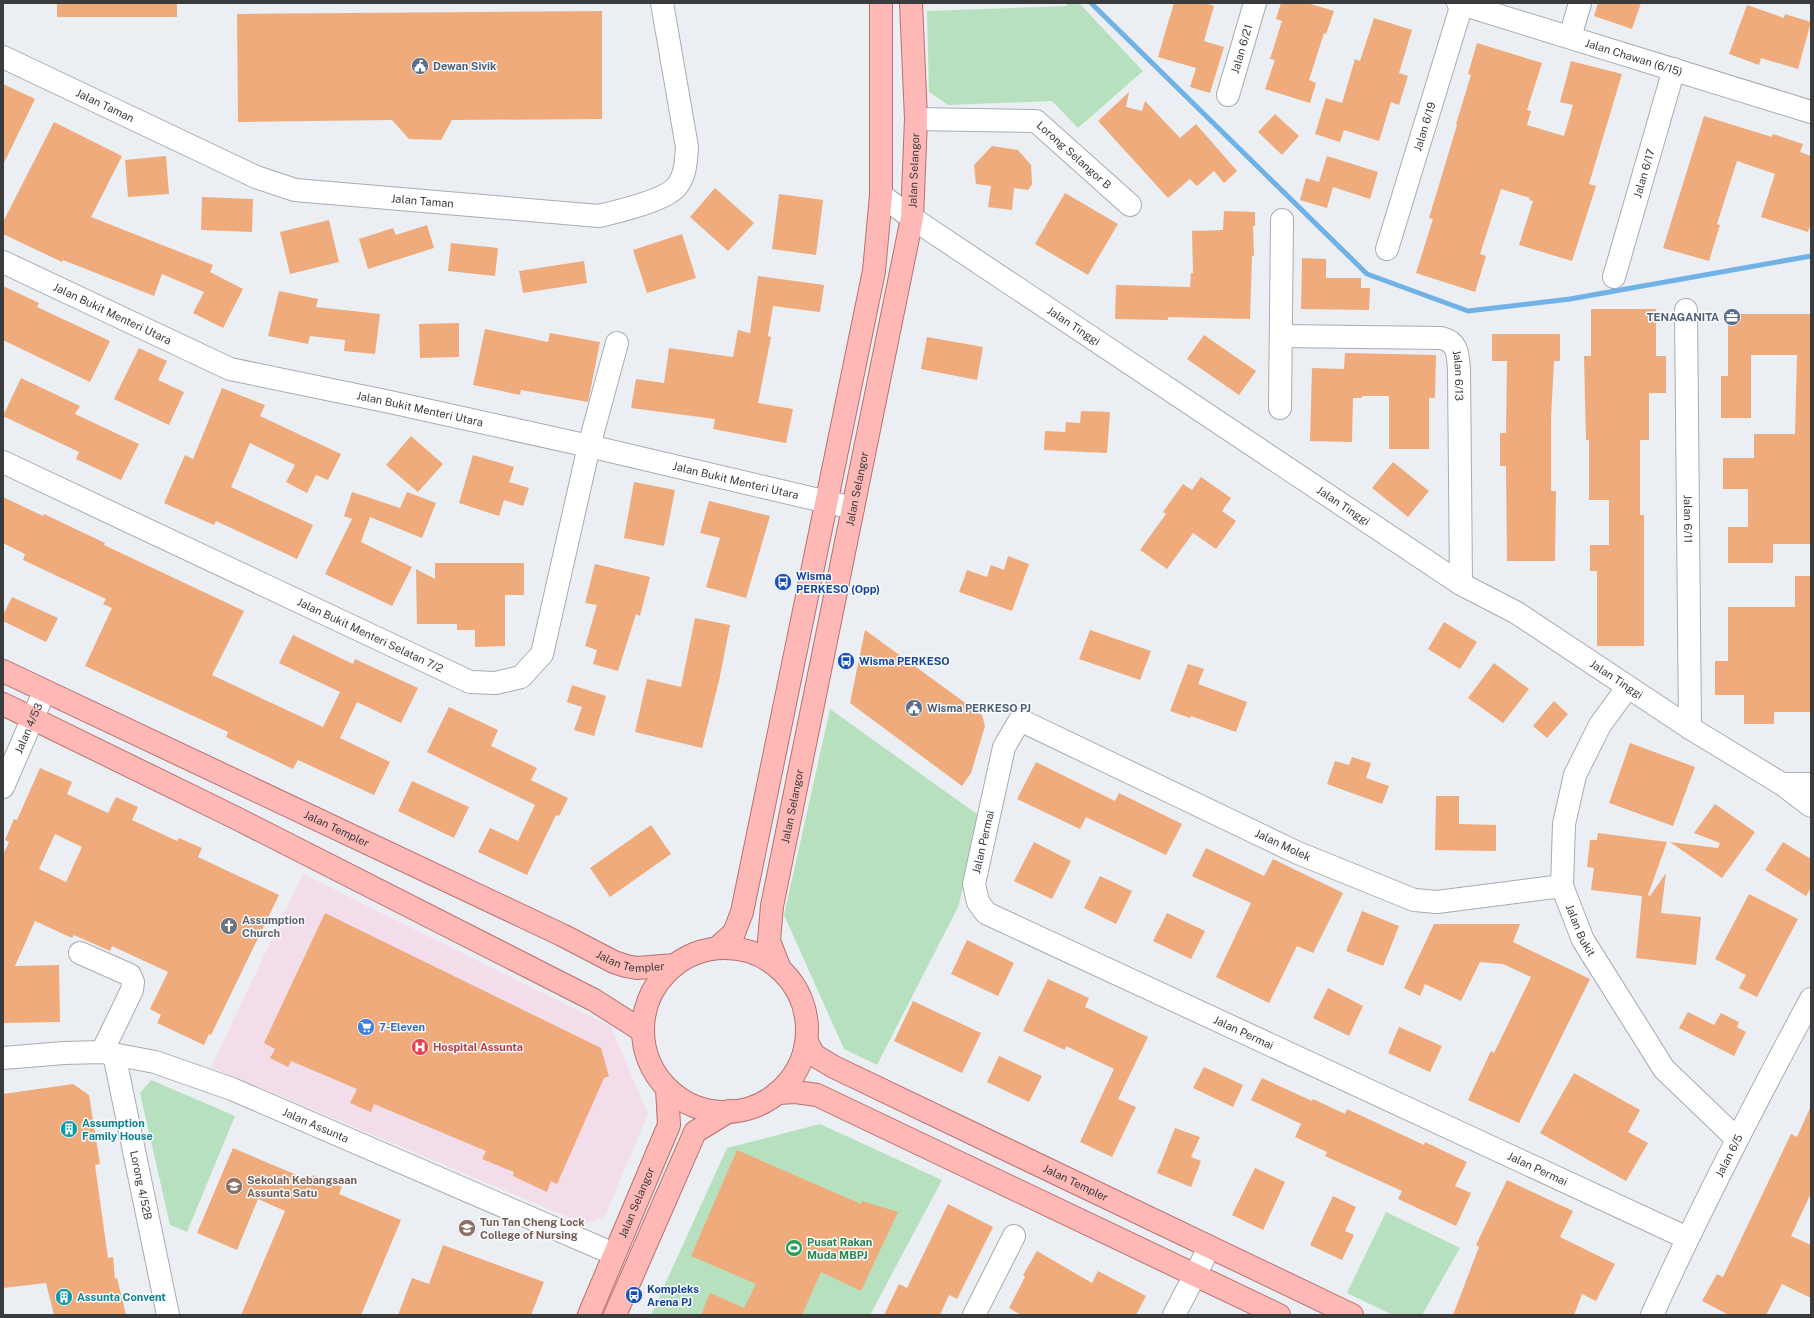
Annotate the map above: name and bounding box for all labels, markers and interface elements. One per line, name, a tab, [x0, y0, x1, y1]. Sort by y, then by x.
street label: Jalan 6/21	[1229, 23, 1254, 75]
street label: Jalan Chawan (6/15)	[1584, 37, 1684, 78]
public building icon: Dewan Sivik	[410, 56, 430, 76]
place label: Dewan Sivik	[433, 60, 497, 72]
street label: Jalan Taman	[74, 87, 136, 124]
street label: Jalan 6/19	[1411, 100, 1438, 153]
street label: Lorong Selangor B	[1034, 119, 1114, 191]
street label: Jalan Selangor	[906, 132, 921, 208]
street label: Jalan 6/17	[1631, 147, 1657, 199]
street label: Jalan Taman	[391, 192, 454, 210]
street label: Jalan Bukit Menteri Utara	[52, 281, 173, 347]
street label: Jalan Tinggi	[1045, 304, 1102, 348]
office icon: TENAGANITA	[1722, 307, 1742, 327]
place label: TENAGANITA	[1647, 311, 1719, 323]
street label: Jalan 6/13	[1451, 348, 1465, 401]
street label: Jalan Bukit Menteri Utara	[356, 389, 484, 428]
street label: Jalan Selangor	[844, 451, 870, 527]
street label: Jalan Bukit Menteri Utara	[672, 460, 800, 501]
street label: Jalan Tinggi	[1315, 484, 1372, 527]
street label: Jalan 6/11	[1682, 495, 1694, 543]
place label: Wisma PERKESO (Opp)	[796, 570, 880, 595]
bus stop icon: Wisma PERKESO (Opp)	[773, 572, 793, 592]
street label: Jalan Bukit Menteri Selatan 7/2	[295, 596, 446, 675]
bus stop icon: Wisma PERKESO	[836, 651, 856, 671]
place label: Wisma PERKESO	[859, 655, 950, 667]
street label: Jalan Tinggi	[1588, 657, 1645, 701]
public building icon: Wisma PERKESO PJ	[904, 698, 924, 718]
street label: Jalan 4/53	[12, 701, 45, 755]
place label: Wisma PERKESO PJ	[927, 702, 1031, 714]
street label: Jalan Selangor	[779, 768, 806, 844]
street label: Jalan Templer	[302, 808, 371, 849]
street label: Jalan Permai	[970, 809, 996, 875]
street label: Jalan Molek	[1253, 827, 1313, 863]
street label: Jalan Bukit	[1564, 903, 1598, 958]
place label: Assumption Church	[242, 914, 305, 939]
church icon: Assumption Church	[219, 916, 239, 936]
street label: Jalan Templer	[594, 948, 665, 974]
street label: Jalan Permai	[1212, 1013, 1275, 1051]
supermarket icon: 7-Eleven	[356, 1017, 376, 1037]
place label: 7-Eleven	[379, 1021, 425, 1033]
hospital icon: Hospital Assunta	[410, 1037, 430, 1057]
place label: Hospital Assunta	[433, 1041, 523, 1053]
street label: Jalan Assunta	[281, 1106, 351, 1145]
place label: Assumption Family House	[82, 1117, 153, 1142]
building icon: Assumption Family House	[59, 1119, 79, 1139]
street label: Jalan 6/5	[1713, 1132, 1745, 1179]
street label: Lorong 4/52B	[128, 1149, 154, 1221]
street label: Jalan Permai	[1506, 1150, 1569, 1188]
street label: Jalan Templer	[1041, 1162, 1110, 1203]
street label: Jalan Selangor	[616, 1166, 656, 1240]
place label: Sekolah Kebangsaan Assunta Satu	[247, 1174, 357, 1199]
school or university icon: Sekolah Kebangsaan Assunta Satu	[224, 1176, 244, 1196]
place label: Tun Tan Cheng Lock College of Nursing	[480, 1216, 585, 1241]
school or university icon: Tun Tan Cheng Lock College of Nursing	[457, 1218, 477, 1238]
place label: Pusat Rakan Muda MBPJ	[807, 1236, 872, 1261]
sports icon: Pusat Rakan Muda MBPJ	[784, 1238, 804, 1258]
place label: Kompleks Arena PJ	[647, 1283, 699, 1308]
bus stop icon: Kompleks Arena PJ	[624, 1285, 644, 1305]
building icon: Assunta Convent	[54, 1287, 74, 1307]
place label: Assunta Convent	[77, 1291, 166, 1303]

